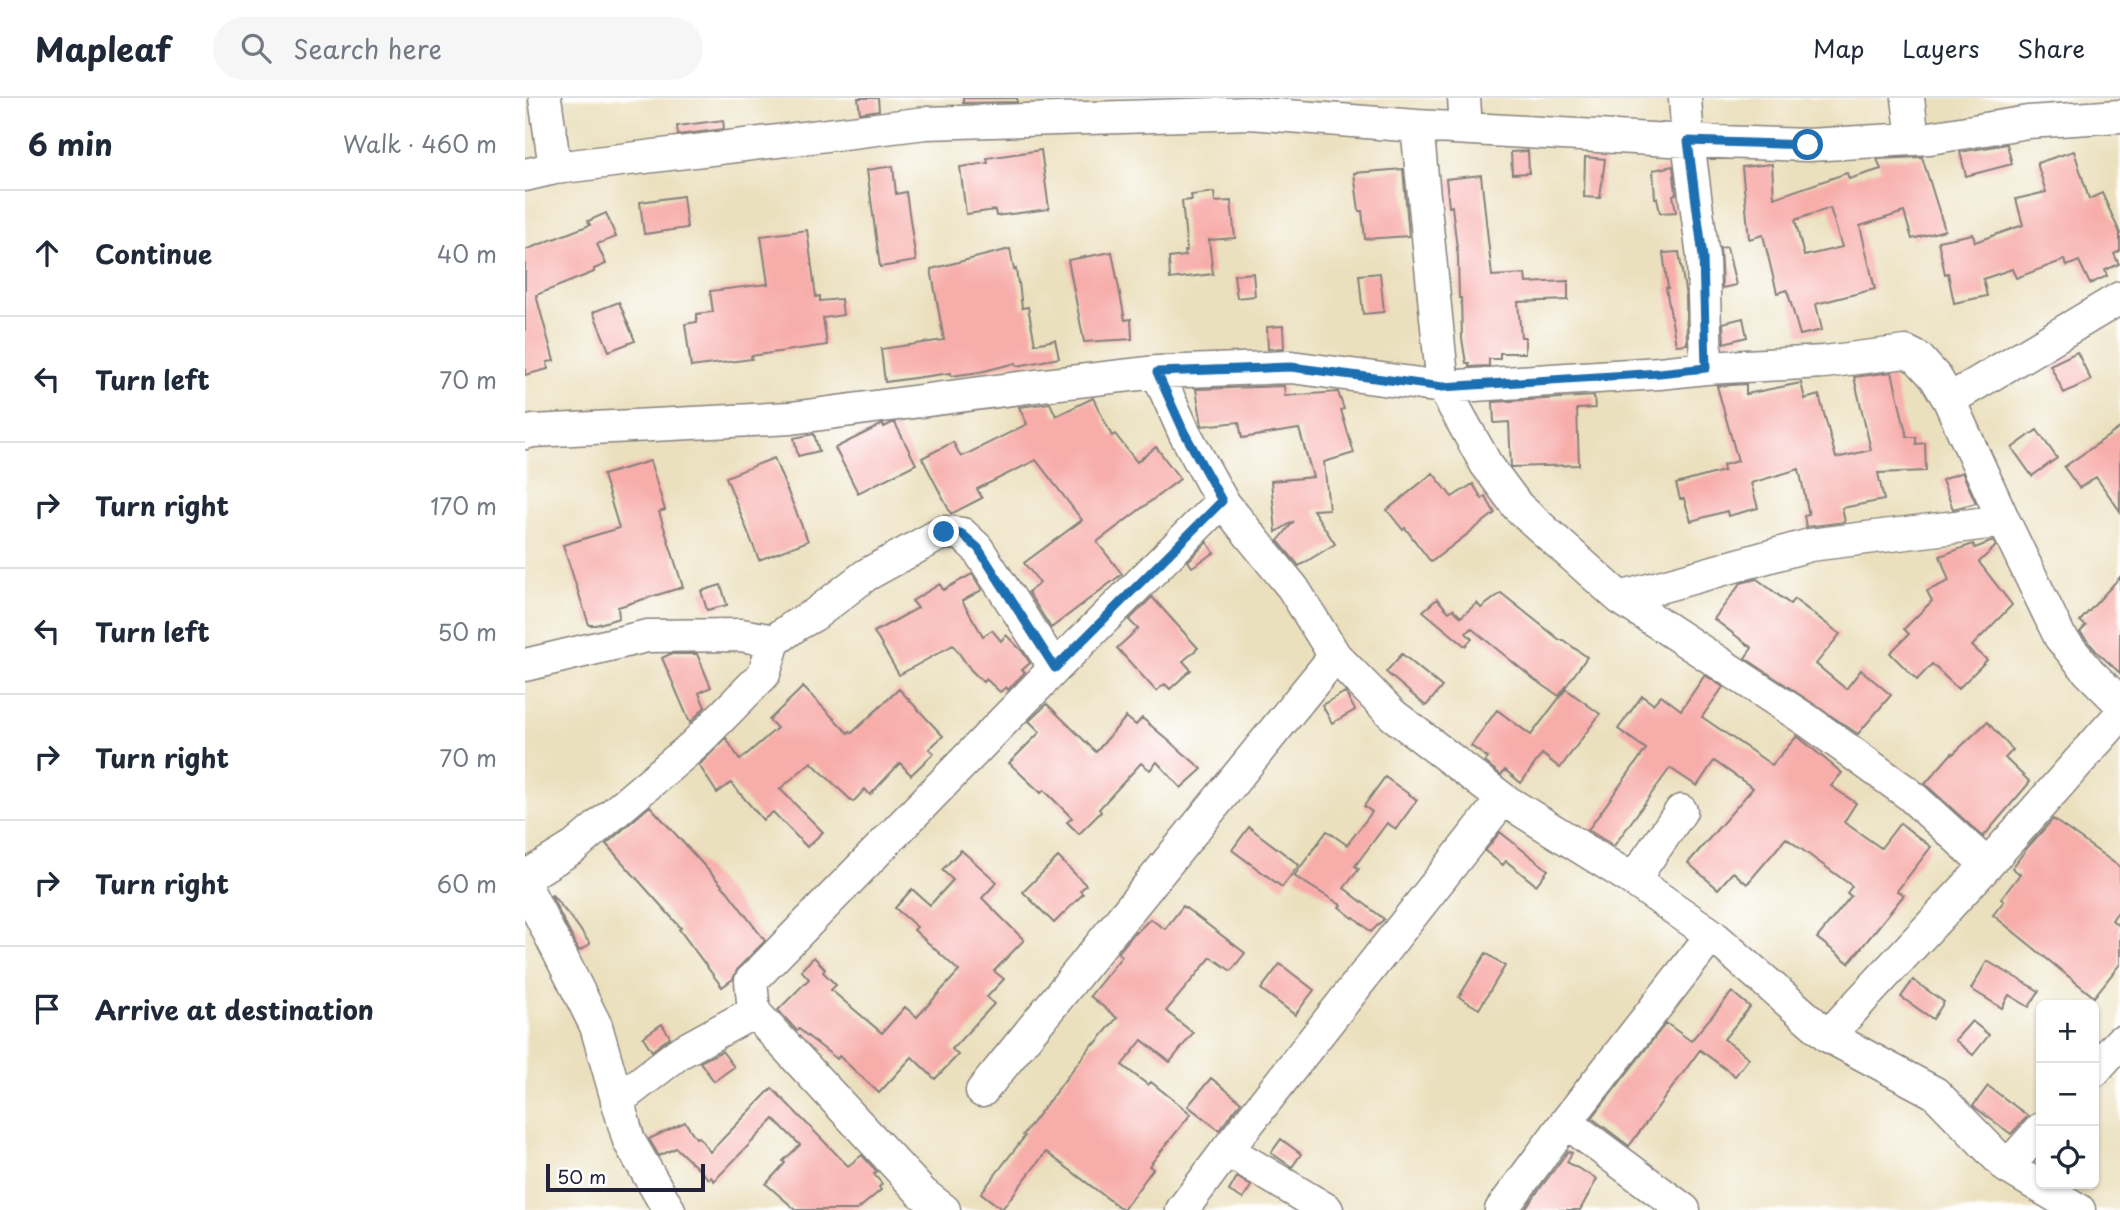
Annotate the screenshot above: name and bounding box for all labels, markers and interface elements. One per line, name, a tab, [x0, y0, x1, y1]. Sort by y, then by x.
search box	[213, 17, 703, 80]
text: Mapleaf	[35, 23, 171, 73]
icon: search	[237, 29, 275, 67]
text: Search here	[293, 29, 442, 68]
text: Map	[1813, 30, 1864, 66]
text: Layers	[1902, 30, 1979, 66]
text: Share	[2017, 30, 2085, 66]
text: 6 min	[28, 121, 113, 166]
text: Walk · 460 m	[343, 126, 497, 161]
route start	[1792, 129, 1823, 160]
icon: ahead	[28, 234, 66, 272]
text: Continue	[95, 234, 212, 273]
text: 40 m	[437, 236, 497, 271]
icon: left	[28, 360, 66, 398]
text: Turn left	[95, 360, 210, 399]
text: 70 m	[439, 362, 497, 397]
icon: right	[28, 486, 66, 524]
text: Turn right	[95, 486, 229, 525]
text: 170 m	[430, 488, 497, 523]
route end	[928, 516, 959, 547]
icon: left	[28, 612, 66, 650]
text: Turn left	[95, 612, 210, 651]
text: 50 m	[437, 614, 497, 649]
icon: right	[28, 738, 66, 776]
text: Turn right	[95, 738, 229, 777]
text: 70 m	[439, 740, 497, 775]
icon: right	[28, 864, 66, 902]
text: Turn right	[95, 864, 229, 903]
text: 60 m	[437, 866, 497, 901]
icon: arrive	[28, 990, 66, 1028]
text: Arrive at destination	[95, 990, 374, 1029]
map controls	[2036, 1000, 2099, 1189]
button: +	[2036, 1000, 2099, 1063]
button: −	[2036, 1063, 2099, 1126]
button: locate	[2036, 1126, 2099, 1189]
scale bar	[546, 1161, 705, 1193]
text: 50 m	[557, 1162, 606, 1190]

